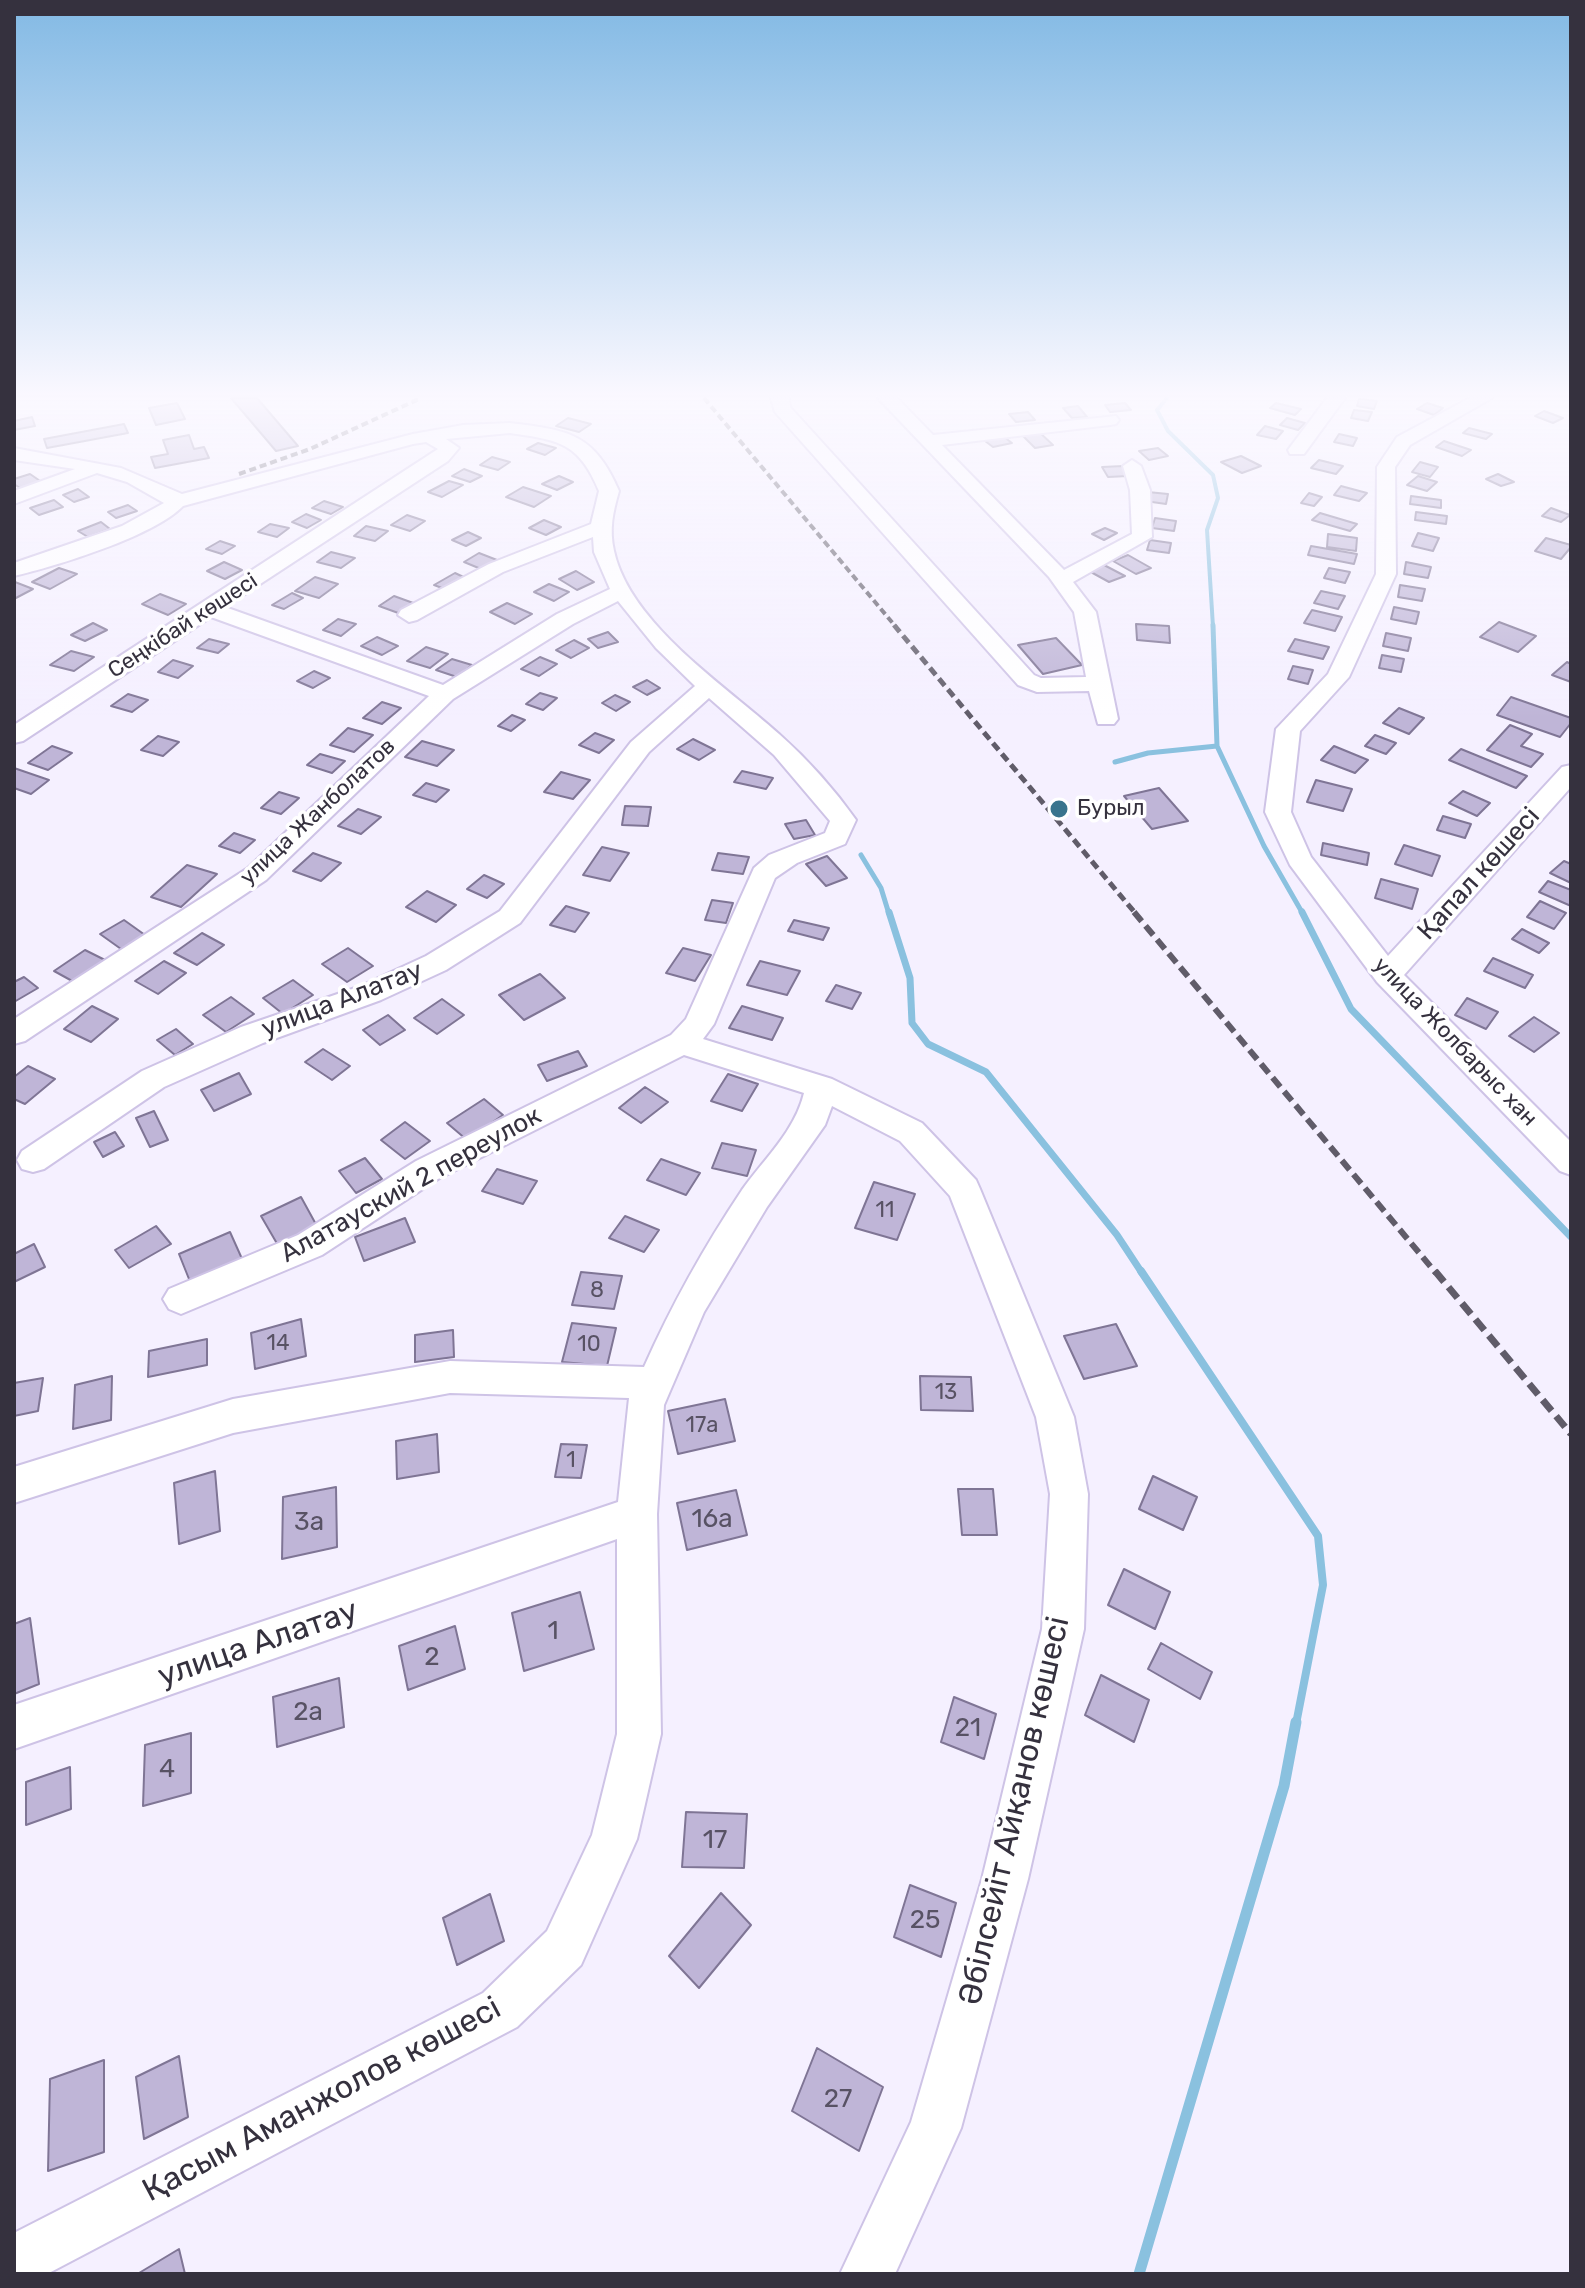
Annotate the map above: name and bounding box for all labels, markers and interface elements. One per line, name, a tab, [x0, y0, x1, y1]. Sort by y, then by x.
street label: Сеңкібай көшесі	[103, 568, 263, 684]
street label: улица Жанболатов	[235, 733, 401, 891]
place label: Бурыл	[1077, 796, 1145, 822]
marker: Бурыл	[1048, 798, 1070, 820]
street label: Қапал көшесі	[1411, 801, 1547, 947]
street label: улица Жолбарыс хан	[1368, 952, 1542, 1132]
street label: улица Алатау	[257, 955, 427, 1045]
street label: Алатауский 2 переулок	[275, 1100, 547, 1270]
house number: 11	[876, 1198, 894, 1224]
house number: 8	[590, 1278, 604, 1304]
house number: 14	[266, 1331, 290, 1357]
house number: 10	[577, 1332, 601, 1358]
house number: 13	[935, 1380, 957, 1406]
house number: 17а	[686, 1413, 718, 1439]
house number: 1	[566, 1448, 576, 1474]
house number: 16а	[691, 1503, 733, 1535]
house number: 3а	[294, 1506, 324, 1538]
street label: улица Алатау	[153, 1592, 363, 1696]
street label: Әбілсейіт Айқанов көшесі	[952, 1613, 1078, 2009]
house number: 1	[547, 1615, 559, 1647]
house number: 2	[424, 1641, 440, 1673]
house number: 2а	[293, 1696, 323, 1728]
house number: 21	[955, 1712, 981, 1744]
house number: 4	[159, 1753, 175, 1785]
house number: 17	[703, 1824, 727, 1856]
house number: 25	[910, 1904, 940, 1936]
street label: Қасым Аманжолов көшесі	[136, 1989, 508, 2211]
house number: 27	[824, 2083, 852, 2115]

